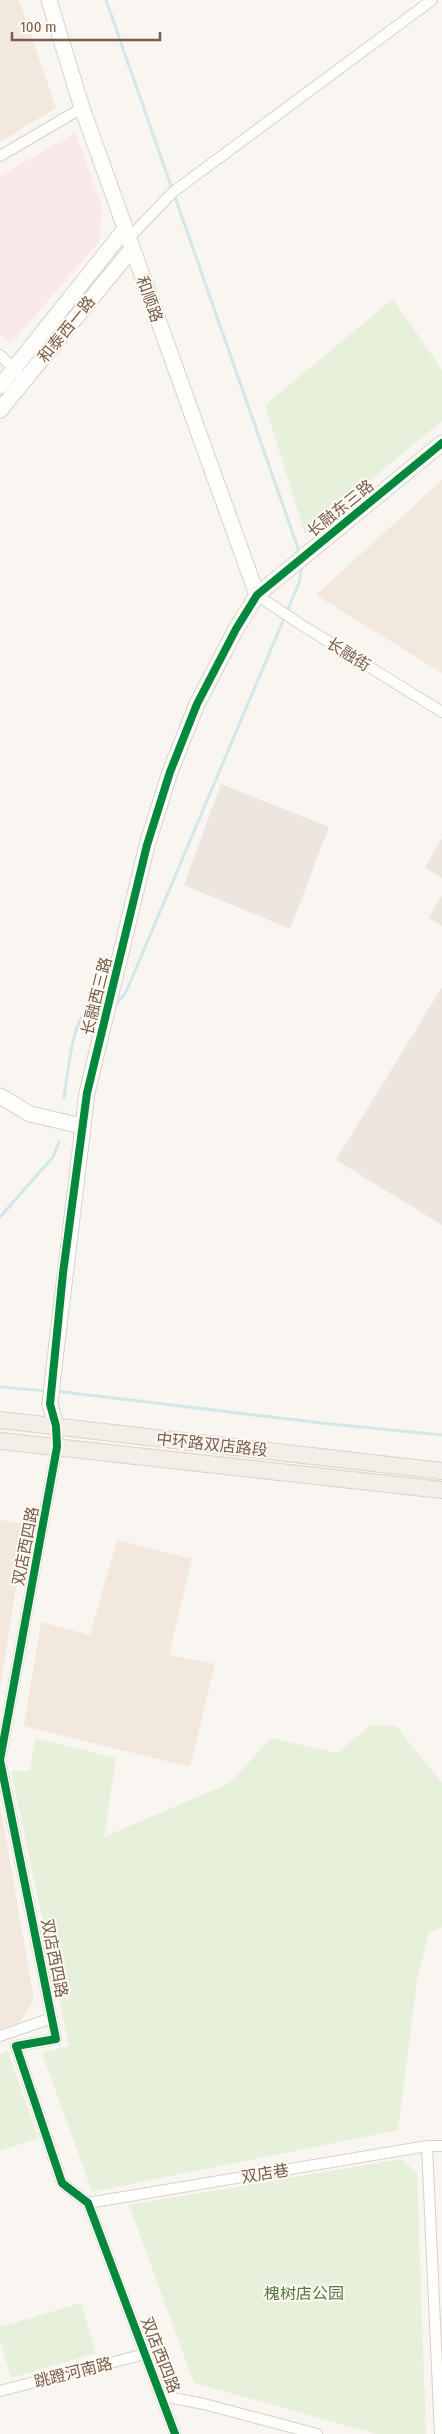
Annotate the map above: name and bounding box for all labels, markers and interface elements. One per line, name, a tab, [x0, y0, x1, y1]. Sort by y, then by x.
scale bar	[12, 10, 160, 42]
text: 100 m	[20, 18, 57, 36]
street label: 和顺路	[132, 273, 167, 325]
street label: 和泰西一路	[34, 292, 99, 366]
street label: 长融东三路	[303, 476, 377, 541]
street label: 长融街	[323, 634, 374, 675]
street label: 长融西三路	[78, 955, 115, 1037]
street label: 中环路双店路段	[155, 1429, 269, 1460]
street label: 双店西四路	[9, 1505, 42, 1587]
street label: 双店西四路	[38, 1917, 71, 1999]
street label: 双店巷	[240, 2160, 290, 2187]
park label: 槐树店公园	[264, 2284, 344, 2303]
street label: 双店西四路	[137, 2314, 184, 2396]
street label: 跳蹬河南路	[32, 2354, 114, 2391]

